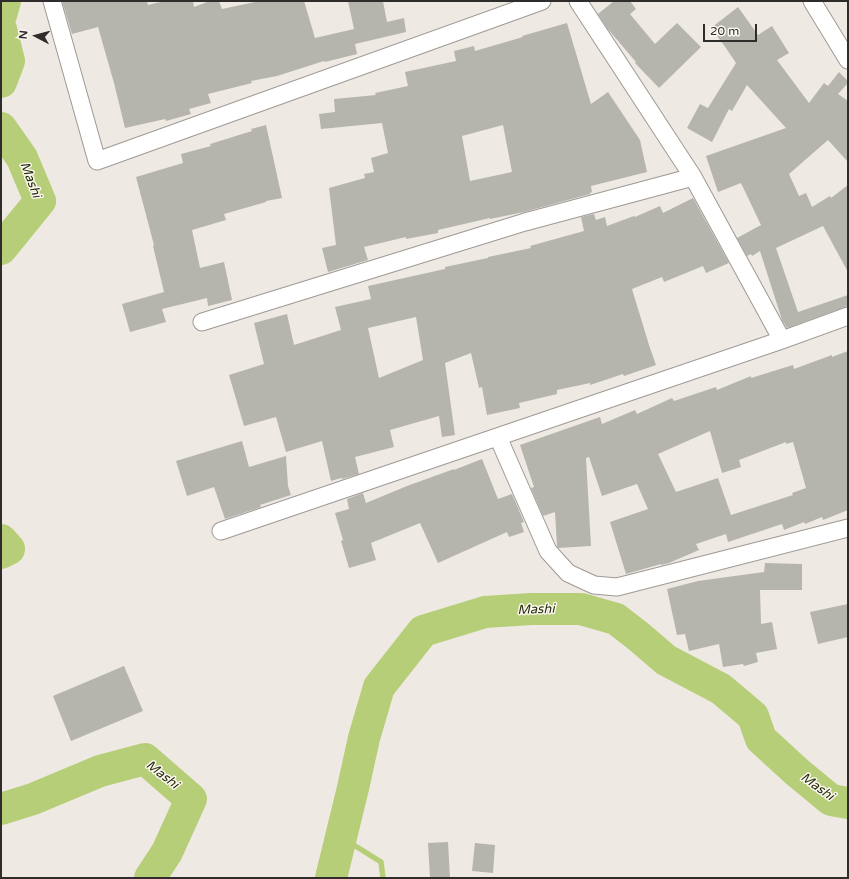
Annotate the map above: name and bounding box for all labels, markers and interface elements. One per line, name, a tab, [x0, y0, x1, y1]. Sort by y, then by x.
north arrow	[16, 16, 56, 56]
scale bar	[705, 16, 759, 42]
text: 20 m	[710, 24, 739, 38]
text: N	[17, 30, 30, 40]
water label: Mashi	[16, 160, 44, 200]
water label: Mashi	[517, 602, 555, 618]
water label: Mashi	[143, 757, 181, 793]
water label: Mashi	[797, 770, 837, 804]

